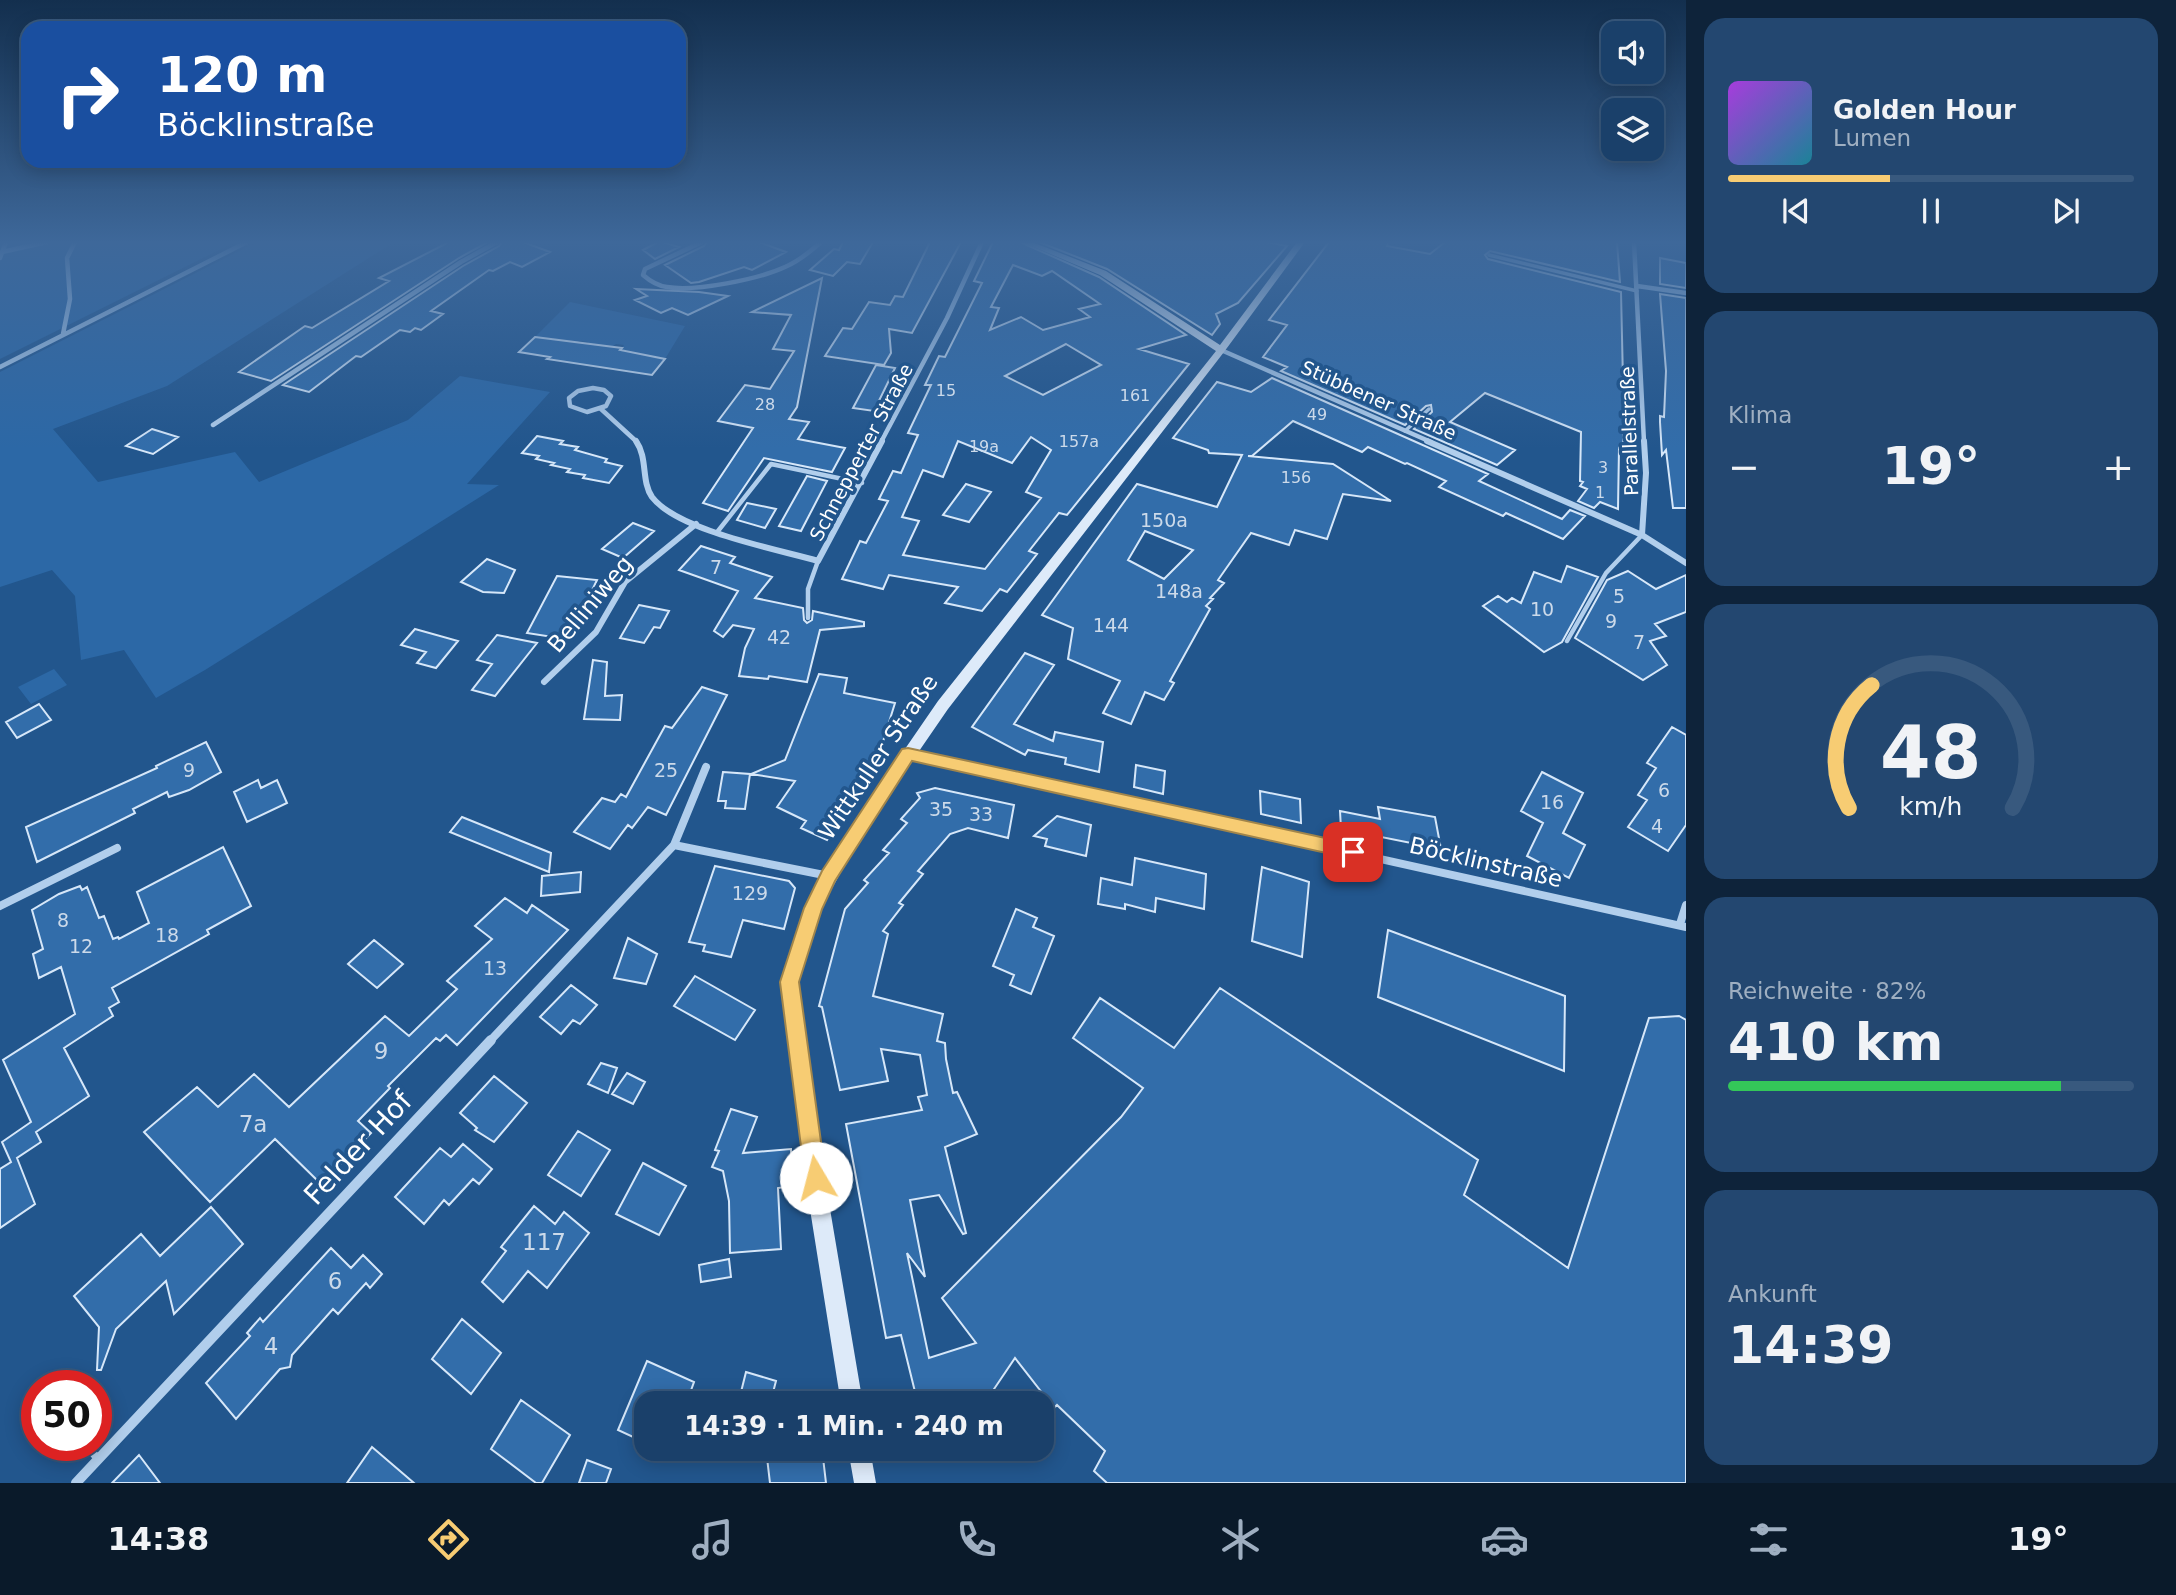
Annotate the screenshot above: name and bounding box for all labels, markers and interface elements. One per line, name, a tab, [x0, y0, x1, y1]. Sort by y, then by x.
map controls	[1601, 21, 1664, 161]
button: sound	[1601, 21, 1664, 84]
text: 120 m	[157, 47, 327, 104]
icon: right	[42, 49, 133, 140]
text: Golden Hour	[1833, 95, 2016, 125]
button: layers	[1601, 98, 1664, 161]
text: Böcklinstraße	[157, 106, 375, 144]
text: Lumen	[1833, 125, 1911, 151]
icon: previous	[1777, 192, 1815, 230]
icon: pause	[1912, 192, 1950, 230]
icon: next	[2047, 192, 2085, 230]
street label: Stübbener Straße	[1298, 356, 1460, 444]
street label: Schnepperter Straße	[805, 360, 917, 544]
street label: Parallelstraße	[1616, 366, 1642, 496]
house number: 15	[936, 381, 956, 400]
house number: 161	[1120, 386, 1150, 405]
house number: 28	[755, 395, 775, 414]
text: Klima	[1728, 402, 1792, 428]
house number: 49	[1307, 405, 1327, 424]
house number: 157a	[1059, 432, 1099, 451]
text: 19°	[1882, 436, 1980, 496]
house number: 19a	[969, 437, 999, 456]
text: −	[1728, 445, 1760, 489]
text: +	[2102, 445, 2134, 489]
house number: 3	[1598, 458, 1608, 477]
house number: 156	[1281, 468, 1311, 487]
house number: 1	[1595, 483, 1605, 502]
house number: 150a	[1140, 509, 1188, 531]
street label: Belliniweg	[542, 551, 638, 657]
house number: 7	[710, 556, 722, 578]
house number: 148a	[1155, 580, 1203, 602]
house number: 5	[1613, 585, 1625, 607]
house number: 10	[1530, 598, 1554, 620]
house number: 9	[1605, 610, 1617, 632]
house number: 144	[1093, 614, 1129, 636]
house number: 42	[767, 626, 791, 648]
house number: 7	[1633, 631, 1645, 653]
street label: Wittkuller Straße	[813, 670, 943, 844]
text: 48	[1880, 710, 1982, 795]
house number: 9	[183, 759, 195, 781]
house number: 25	[654, 759, 678, 781]
house number: 6	[1658, 779, 1670, 801]
house number: 16	[1540, 791, 1564, 813]
text: km/h	[1899, 791, 1963, 820]
house number: 35	[929, 798, 953, 820]
house number: 33	[969, 803, 993, 825]
house number: 4	[1651, 815, 1663, 837]
pin	[1323, 822, 1383, 882]
street label: Böcklinstraße	[1407, 832, 1565, 892]
icon: arrive	[1334, 833, 1372, 871]
house number: 129	[732, 882, 768, 904]
house number: 8	[57, 909, 69, 931]
house number: 18	[155, 924, 179, 946]
house number: 12	[69, 935, 93, 957]
house number: 13	[483, 957, 507, 979]
text: Reichweite · 82%	[1728, 978, 1926, 1004]
text: 410 km	[1728, 1012, 1943, 1072]
house number: 9	[374, 1038, 388, 1064]
street label: Felder Hof	[297, 1084, 420, 1212]
house number: 7a	[239, 1111, 267, 1137]
position arrow	[779, 1141, 853, 1215]
house number: 117	[522, 1229, 566, 1255]
house number: 6	[328, 1268, 342, 1294]
text: Ankunft	[1728, 1281, 1817, 1307]
text: 14:39	[1728, 1315, 1894, 1375]
house number: 4	[264, 1333, 278, 1359]
speed limit sign: 50	[21, 1370, 112, 1461]
text: 14:39 · 1 Min. · 240 m	[684, 1411, 1004, 1441]
icon: directions	[424, 1515, 473, 1564]
icon: music	[688, 1515, 737, 1564]
icon: phone	[952, 1515, 1001, 1564]
icon: climate	[1216, 1515, 1265, 1564]
icon: car	[1480, 1515, 1529, 1564]
icon: filters	[1744, 1515, 1793, 1564]
text: 14:38	[107, 1520, 209, 1558]
text: 19°	[2008, 1520, 2068, 1558]

